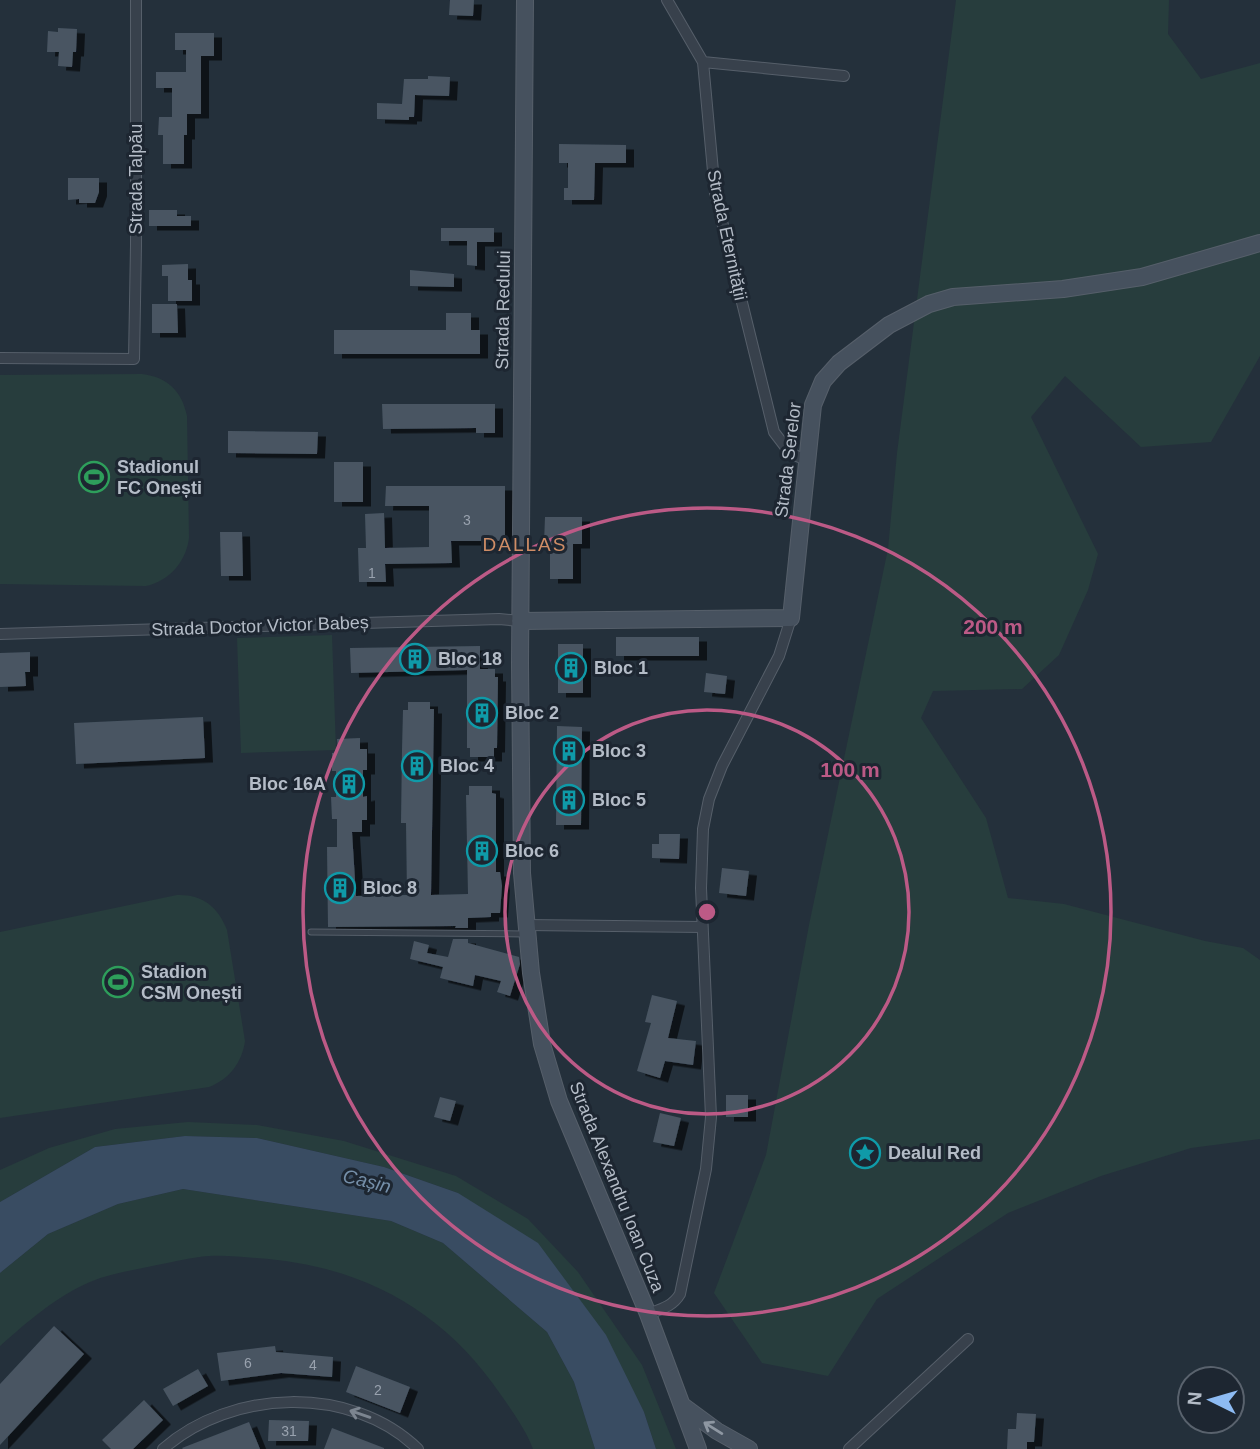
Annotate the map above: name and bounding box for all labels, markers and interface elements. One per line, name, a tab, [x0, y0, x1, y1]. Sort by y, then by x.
street label: Strada Talpău	[126, 124, 146, 234]
street label: Strada Eternității	[703, 168, 751, 302]
street label: Strada Redului	[492, 250, 514, 370]
street label: Strada Serelor	[771, 401, 805, 519]
place label: Stadionul FC Onești	[117, 457, 202, 498]
sports icon: Stadionul FC Onești	[77, 460, 111, 494]
house number: 3	[463, 512, 471, 528]
district label: DALLAS	[483, 534, 567, 555]
house number: 1	[368, 565, 376, 581]
street label: Strada Doctor Victor Babeș	[151, 612, 369, 640]
text: 200 m	[963, 615, 1023, 638]
building icon: Bloc 18	[398, 642, 432, 676]
place label: Bloc 18	[438, 649, 502, 669]
building icon: Bloc 1	[554, 651, 588, 685]
place label: Bloc 1	[594, 658, 648, 678]
building icon: Bloc 2	[465, 696, 499, 730]
place label: Bloc 2	[505, 703, 559, 723]
building icon: Bloc 3	[552, 734, 586, 768]
place label: Bloc 3	[592, 741, 646, 761]
building icon: Bloc 4	[400, 749, 434, 783]
place label: Bloc 4	[440, 756, 494, 776]
text: 100 m	[820, 758, 880, 781]
building icon: Bloc 16A	[332, 767, 366, 801]
place label: Bloc 16A	[249, 774, 326, 794]
building icon: Bloc 5	[552, 783, 586, 817]
place label: Bloc 5	[592, 790, 646, 810]
building icon: Bloc 6	[465, 834, 499, 868]
place label: Bloc 6	[505, 841, 559, 861]
building icon: Bloc 8	[323, 871, 357, 905]
place label: Bloc 8	[363, 878, 417, 898]
centre of rings	[695, 900, 719, 924]
place label: Stadion CSM Onești	[141, 962, 242, 1003]
sports icon: Stadion CSM Onești	[101, 965, 135, 999]
street label: Strada Alexandru Ioan Cuza	[566, 1079, 669, 1296]
place icon: Dealul Red	[848, 1136, 882, 1170]
place label: Dealul Red	[888, 1143, 981, 1163]
water label: Cașin	[341, 1165, 393, 1197]
house number: 6	[244, 1355, 252, 1371]
house number: 4	[309, 1357, 317, 1373]
north arrow	[1176, 1365, 1246, 1435]
house number: 2	[374, 1382, 382, 1398]
text: N	[1184, 1391, 1206, 1406]
one-way arrow	[350, 1407, 372, 1419]
one-way arrow	[704, 1421, 724, 1435]
house number: 31	[281, 1423, 297, 1439]

